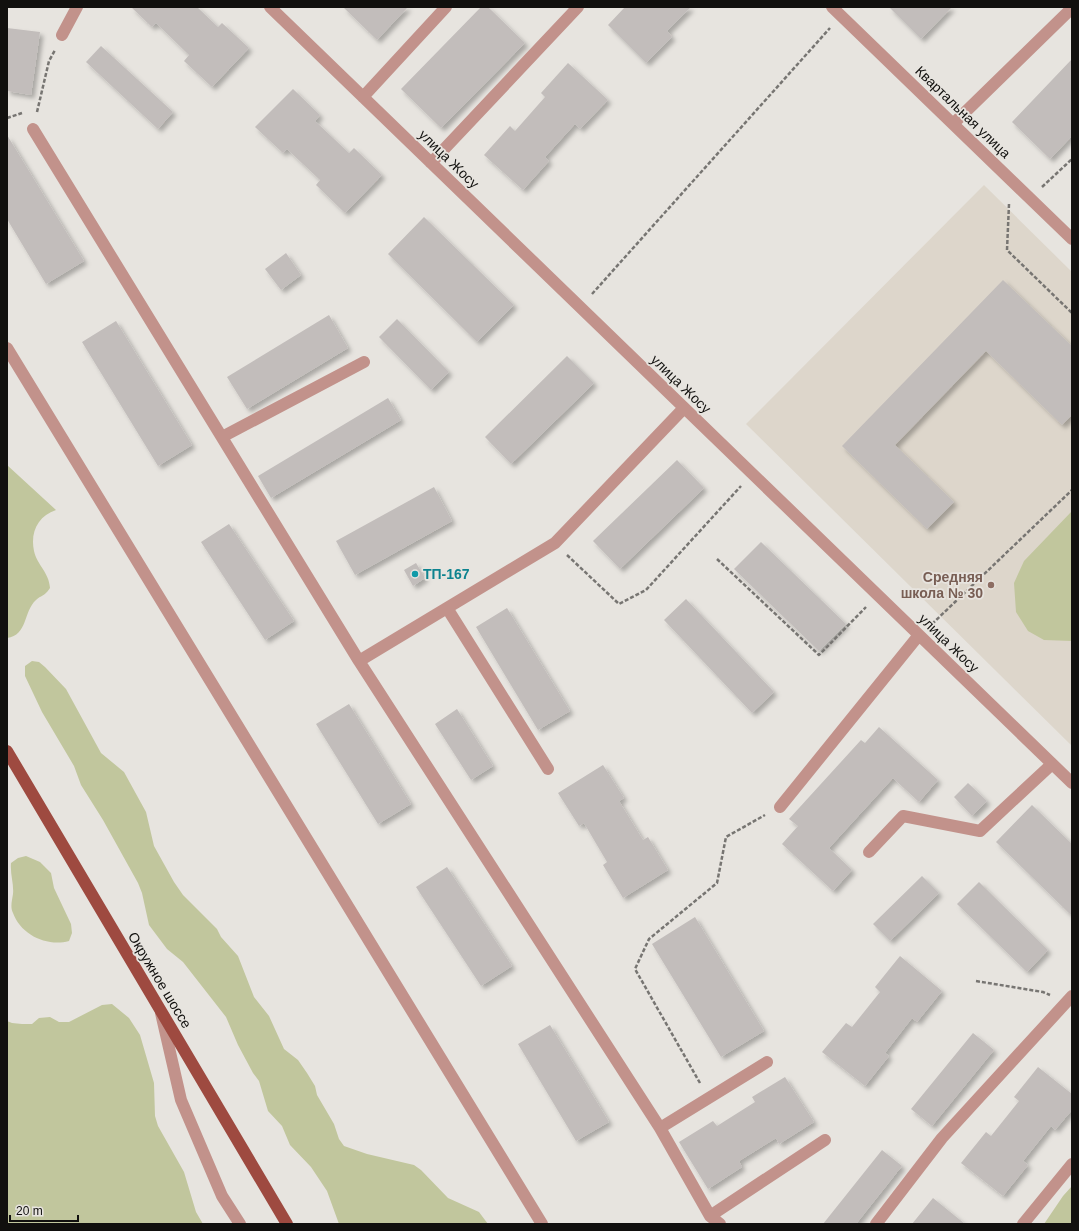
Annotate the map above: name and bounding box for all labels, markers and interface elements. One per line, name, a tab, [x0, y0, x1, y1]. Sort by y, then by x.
street label: Квартальная улица	[912, 63, 1014, 162]
street label: улица Жосу	[416, 127, 482, 191]
street label: улица Жосу	[648, 352, 714, 416]
place label: ТП-167	[423, 566, 470, 582]
marker: ТП-167	[410, 569, 420, 579]
place label: Средняя школа № 30	[901, 569, 983, 601]
marker: Средняя школа № 30	[986, 580, 996, 590]
street label: улица Жосу	[916, 611, 982, 675]
street label: Окружное шоссе	[125, 929, 195, 1031]
scale bar	[10, 1197, 78, 1223]
text: 20 m	[16, 1204, 43, 1218]

